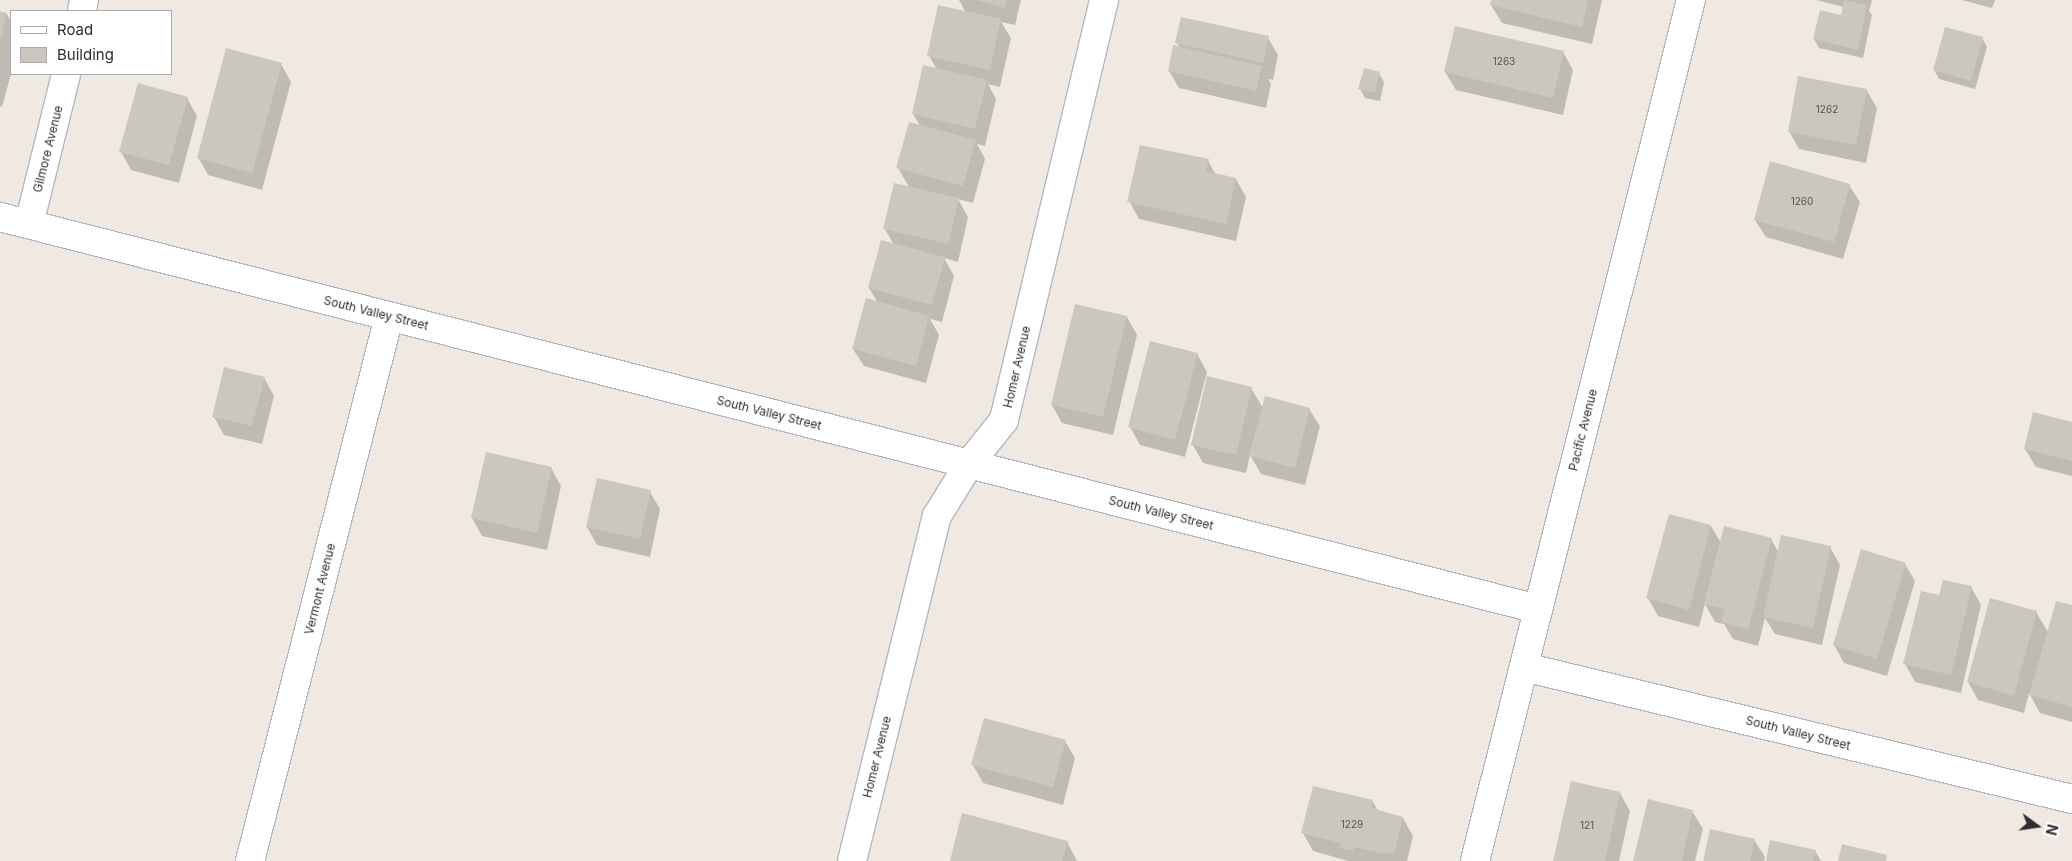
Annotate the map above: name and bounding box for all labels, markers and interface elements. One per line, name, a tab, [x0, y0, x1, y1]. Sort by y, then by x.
legend	[10, 10, 172, 75]
text: Road	[57, 20, 93, 39]
text: Building	[57, 45, 114, 64]
house number: 1263	[1493, 56, 1515, 68]
street label: Gilmore Avenue	[30, 104, 66, 194]
house number: 1262	[1816, 104, 1838, 116]
house number: 1260	[1791, 196, 1813, 208]
street label: South Valley Street	[322, 293, 430, 333]
street label: Homer Avenue	[1001, 325, 1033, 409]
street label: Pacific Avenue	[1566, 388, 1600, 472]
street label: South Valley Street	[715, 393, 823, 433]
street label: South Valley Street	[1107, 493, 1215, 533]
street label: Vermont Avenue	[302, 542, 338, 636]
street label: South Valley Street	[1744, 713, 1852, 753]
street label: Homer Avenue	[860, 715, 894, 799]
north arrow	[2012, 801, 2062, 851]
house number: 1229	[1341, 819, 1363, 831]
house number: 121	[1580, 820, 1594, 832]
text: N	[2043, 823, 2062, 837]

